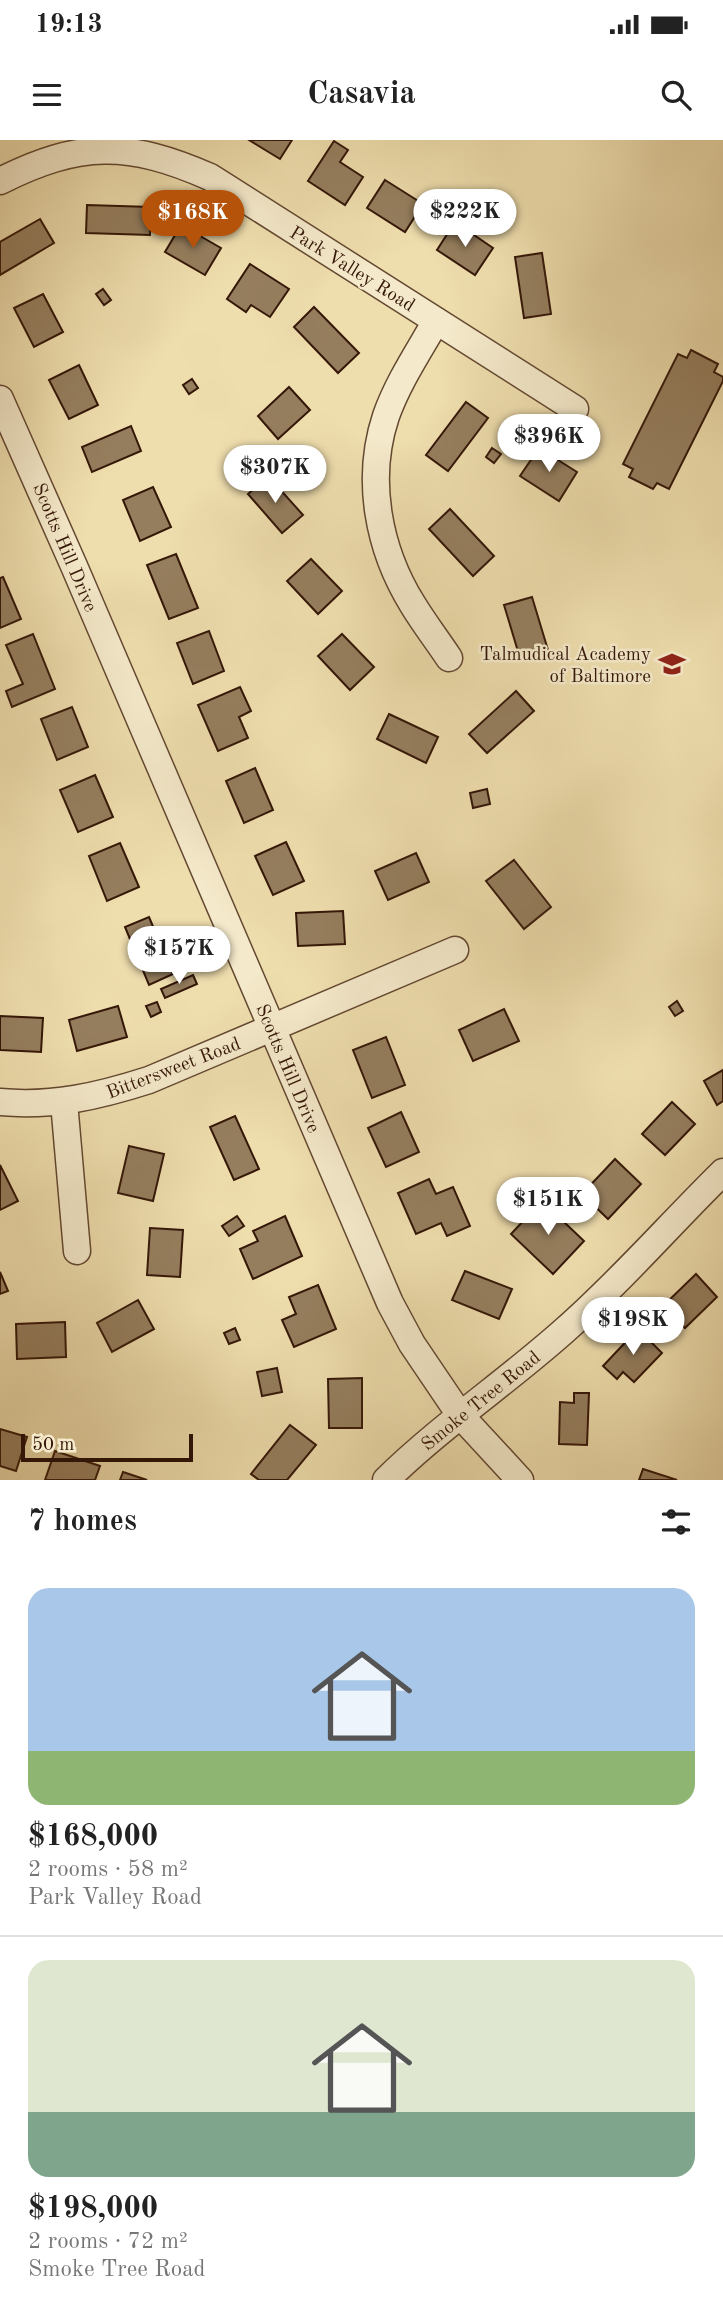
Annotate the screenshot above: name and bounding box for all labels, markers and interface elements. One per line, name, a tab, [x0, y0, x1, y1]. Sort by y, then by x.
text: 19:13	[35, 12, 103, 38]
icon: menu	[28, 76, 66, 114]
icon: search	[657, 76, 695, 114]
text: Casavia	[307, 79, 416, 111]
pin: $168K	[144, 190, 242, 250]
pin: $222K	[416, 190, 514, 249]
text: $222K	[429, 200, 501, 223]
text: $168K	[157, 201, 229, 224]
street label: Park Valley Road	[286, 224, 418, 316]
pin: $396K	[500, 414, 598, 474]
text: $396K	[513, 425, 585, 448]
pin: $307K	[226, 446, 324, 505]
text: $307K	[239, 456, 311, 479]
street label: Scotts Hill Drive	[28, 481, 99, 615]
place label: Talmudical Academy of Baltimore	[480, 646, 651, 687]
school or university icon: Talmudical Academy of Baltimore	[657, 649, 687, 679]
pin: $157K	[130, 926, 228, 986]
text: $157K	[143, 937, 215, 960]
street label: Scotts Hill Drive	[251, 1002, 322, 1136]
street label: Bittersweet Road	[104, 1035, 244, 1104]
pin: $151K	[499, 1178, 597, 1237]
text: $151K	[512, 1188, 584, 1211]
pin: $198K	[584, 1298, 682, 1357]
text: $198K	[597, 1308, 669, 1331]
street label: Smoke Tree Road	[419, 1348, 545, 1455]
scale bar	[21, 1431, 192, 1463]
text: 50 m	[32, 1436, 74, 1455]
icon: filters	[657, 1503, 695, 1541]
text: 7 homes	[28, 1507, 137, 1537]
icon: home	[299, 1633, 425, 1759]
text: $168,000	[28, 1822, 158, 1852]
text: 2 rooms · 58 m²	[28, 1858, 188, 1881]
text: Park Valley Road	[28, 1886, 202, 1909]
icon: home	[299, 2005, 425, 2131]
text: $198,000	[28, 2194, 158, 2224]
text: 2 rooms · 72 m²	[28, 2230, 188, 2253]
text: Smoke Tree Road	[28, 2258, 206, 2281]

